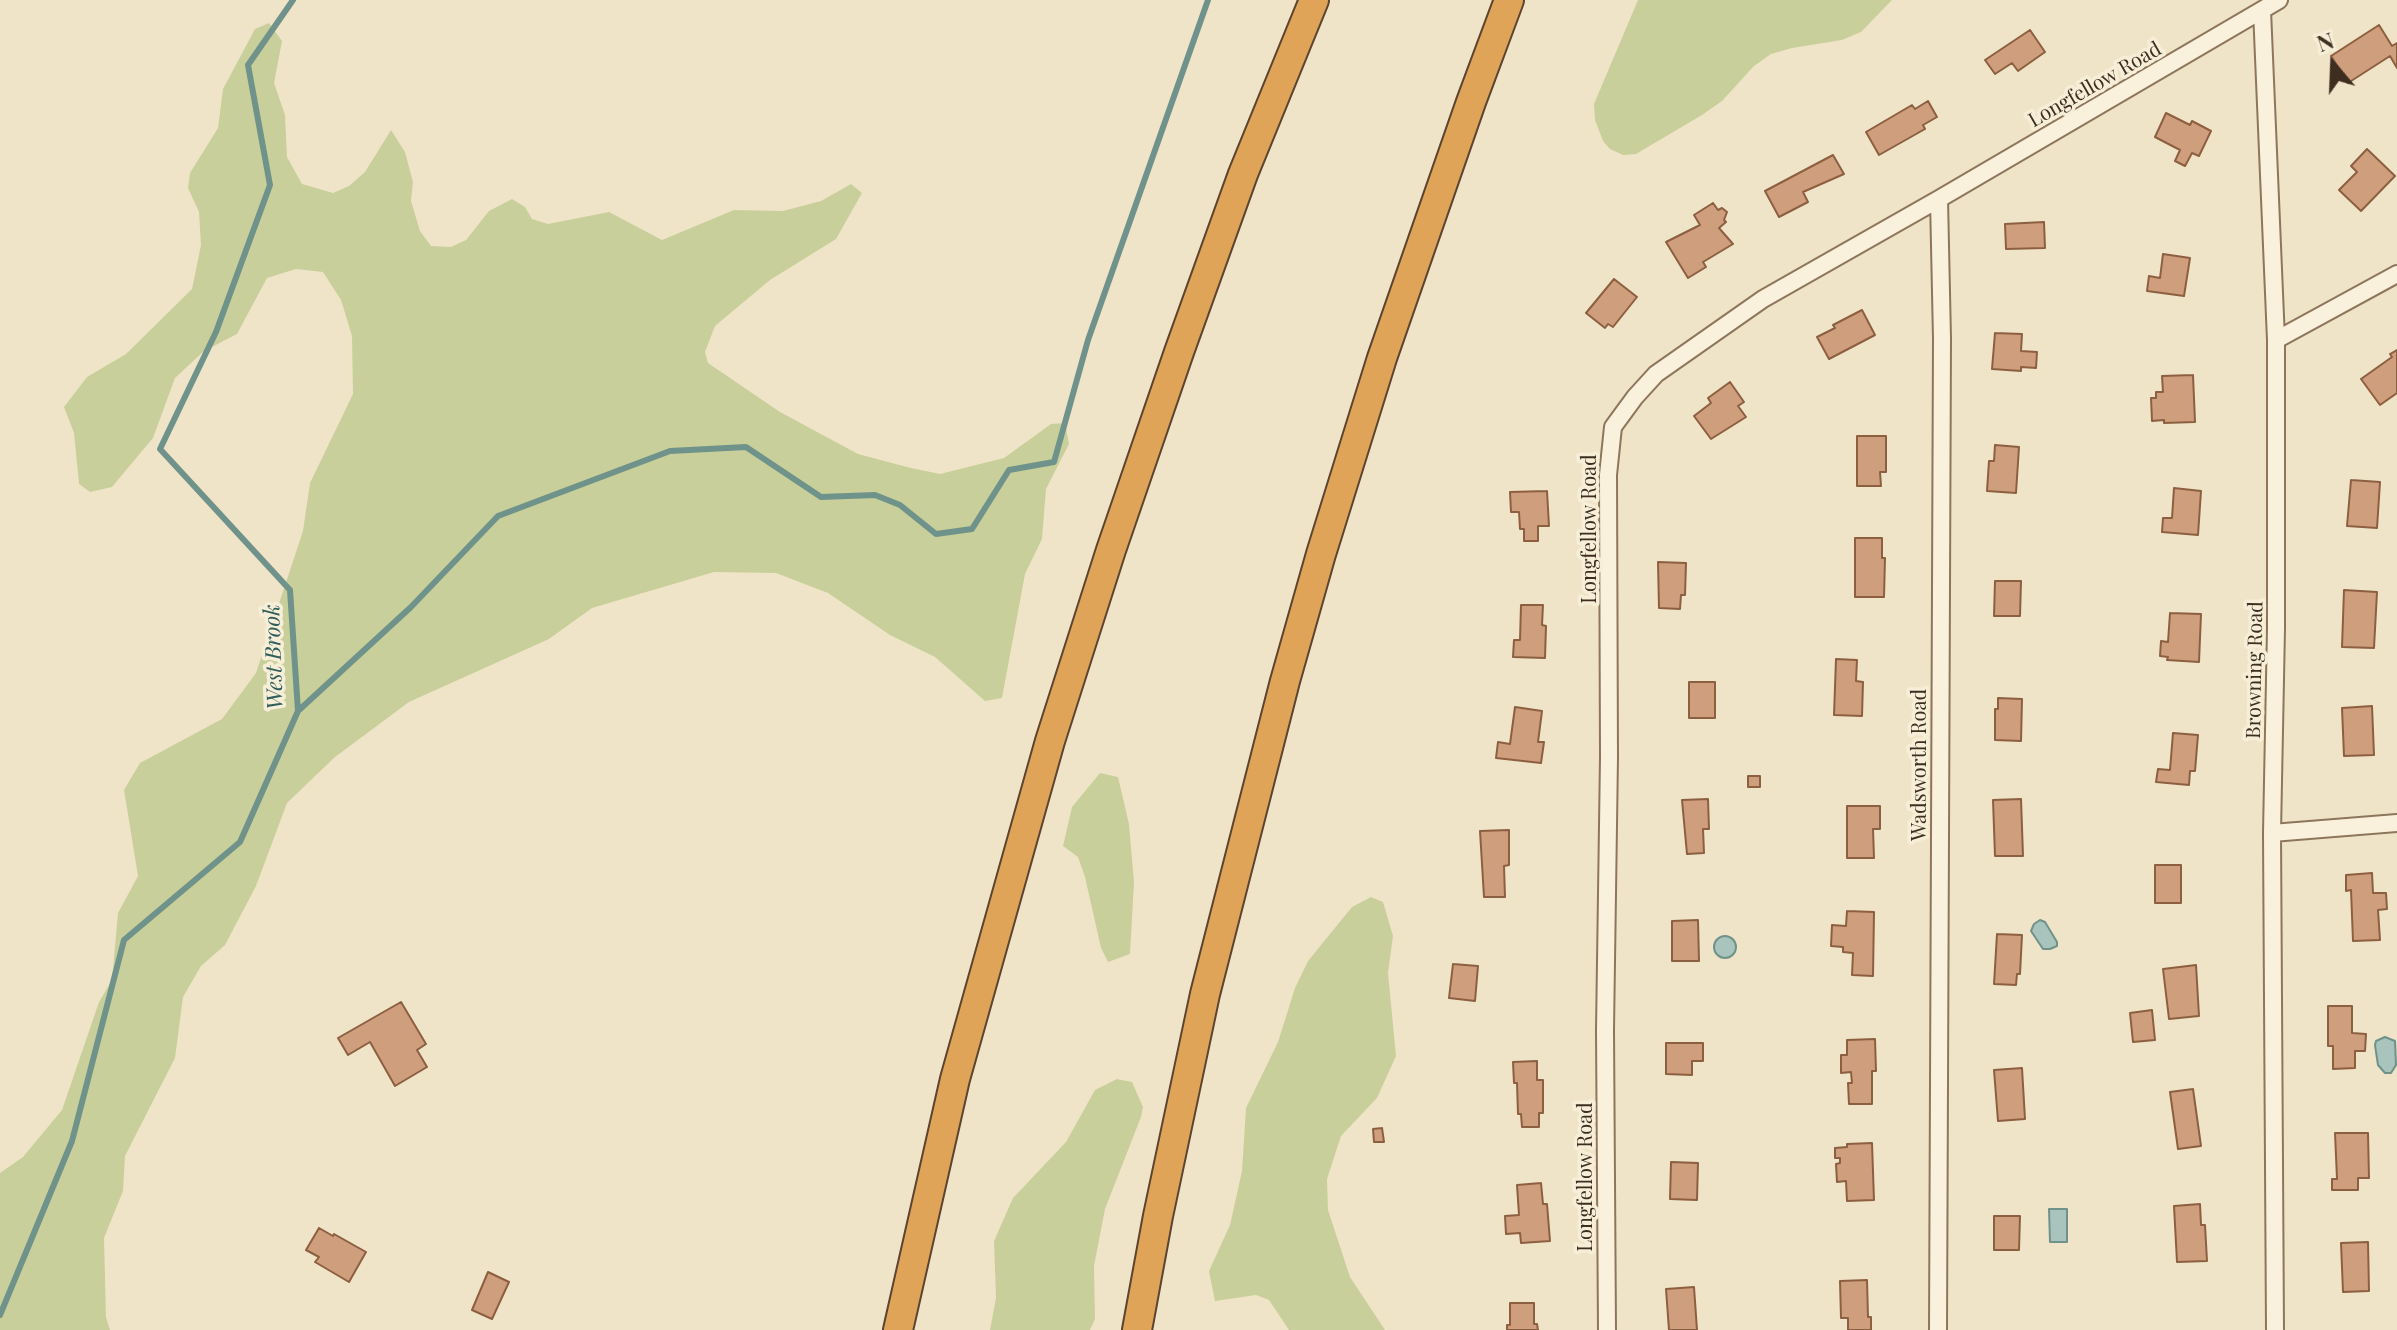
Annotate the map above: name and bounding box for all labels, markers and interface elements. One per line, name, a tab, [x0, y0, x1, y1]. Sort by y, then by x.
north arrow	[2293, 24, 2373, 104]
text: N	[2313, 25, 2338, 58]
street label: Longfellow Road	[2024, 37, 2166, 133]
street label: Longfellow Road	[1578, 454, 1602, 604]
street label: Browning Road	[2242, 601, 2268, 739]
water label: West Brook	[259, 604, 289, 710]
street label: Wadsworth Road	[1908, 689, 1932, 841]
street label: Longfellow Road	[1574, 1102, 1598, 1252]

